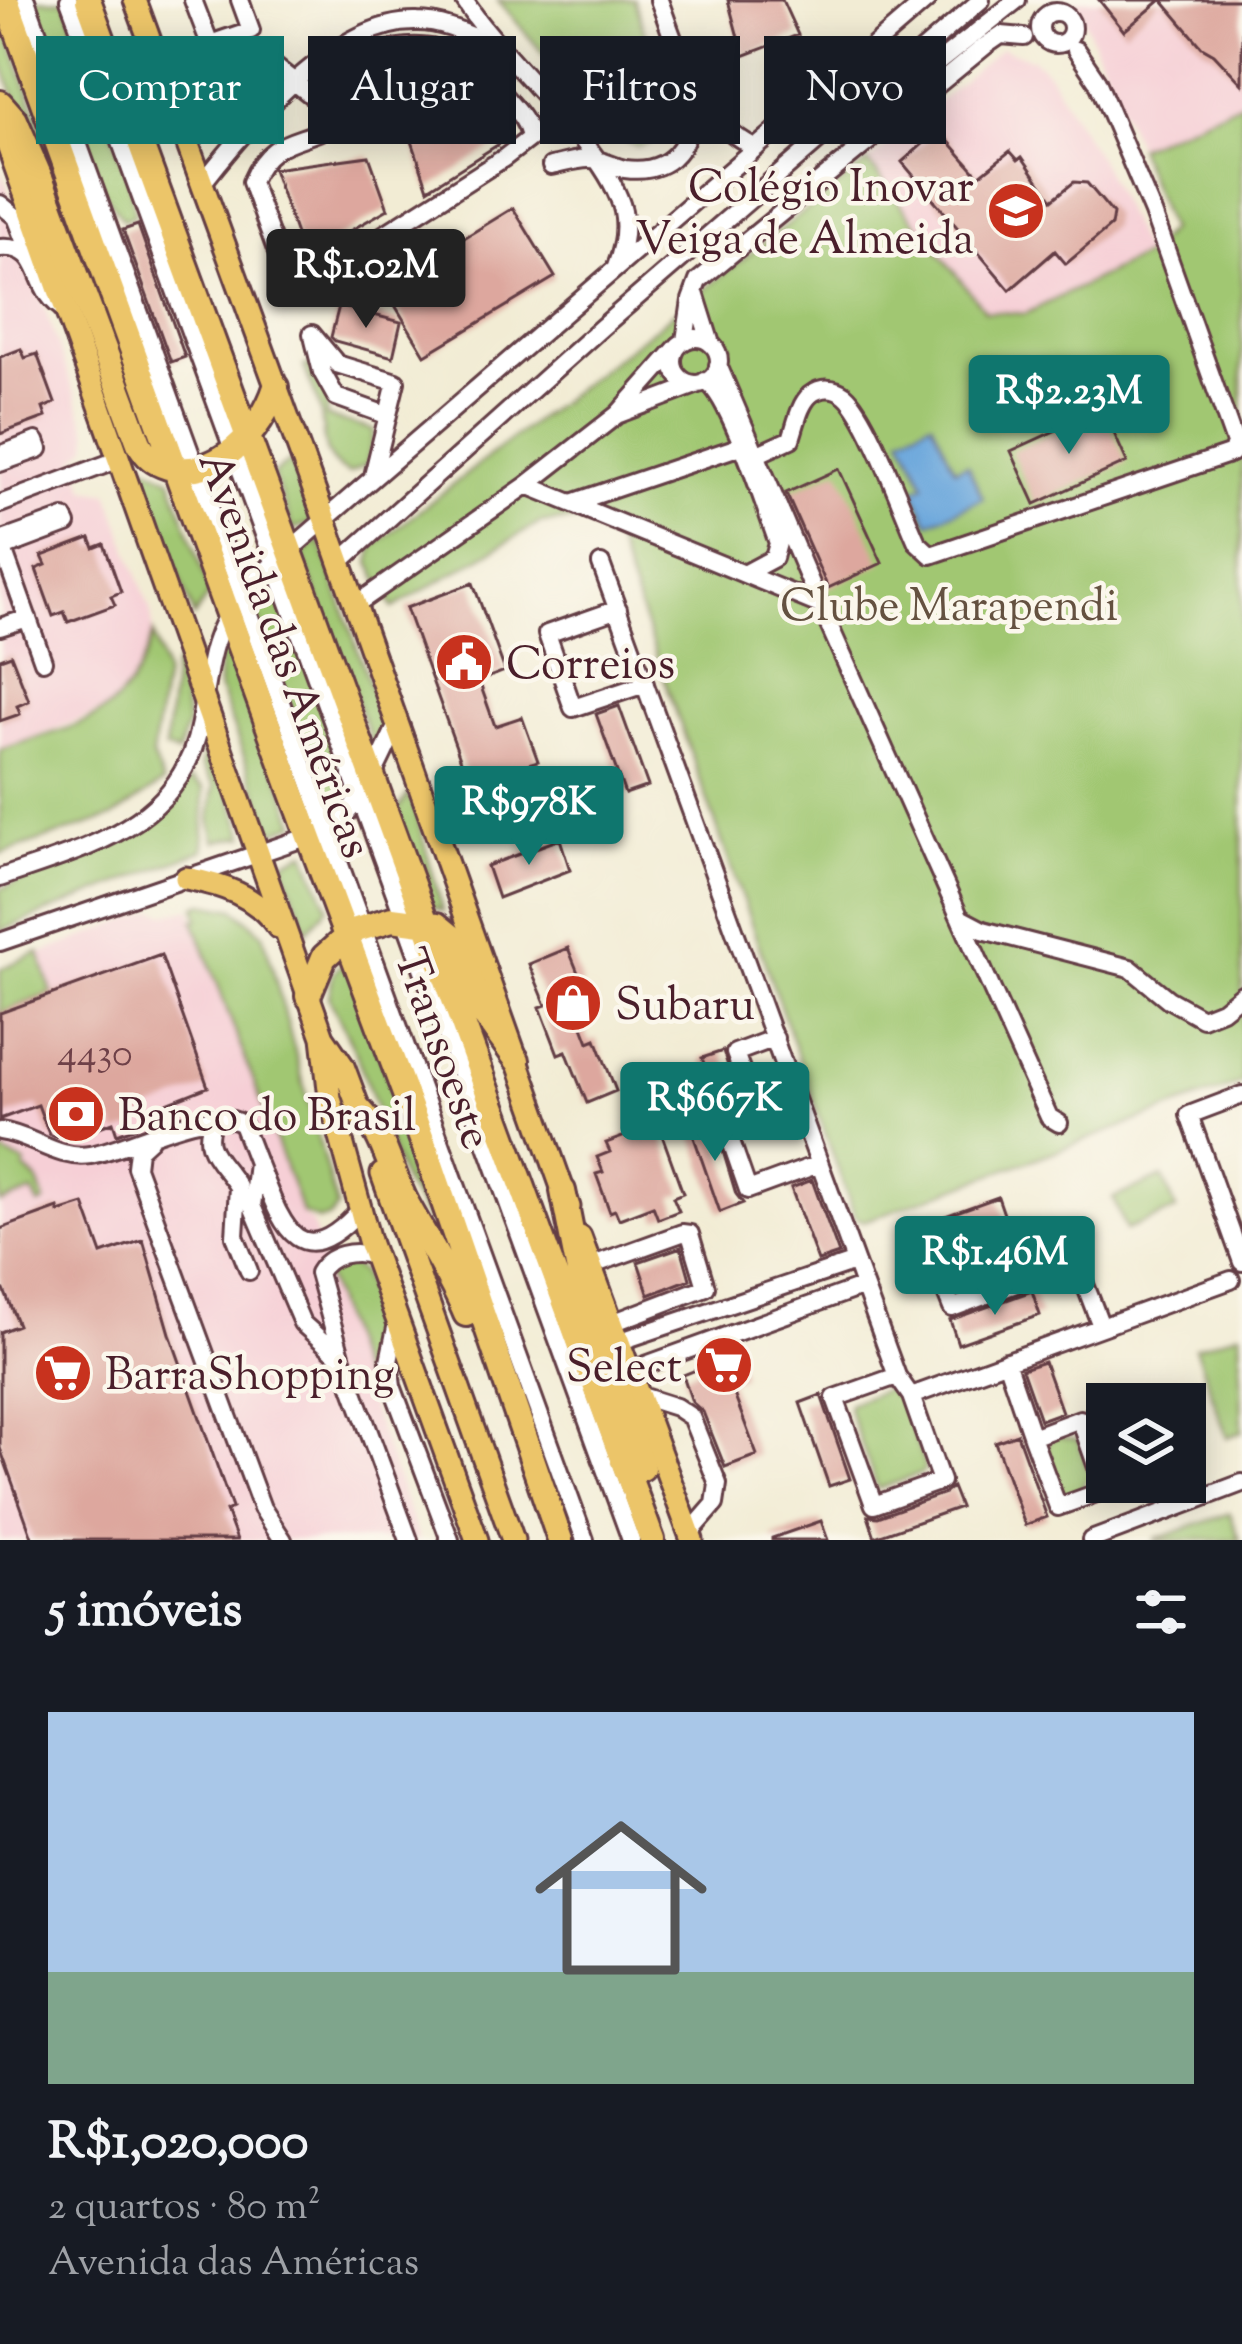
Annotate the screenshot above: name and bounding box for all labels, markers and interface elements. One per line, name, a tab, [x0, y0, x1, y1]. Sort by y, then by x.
chip: Comprar	[36, 36, 284, 144]
chip: Alugar	[308, 36, 516, 144]
chip: Filtros	[540, 36, 740, 144]
chip: Novo	[764, 36, 946, 144]
place label: Colégio Inovar Veiga de Almeida	[635, 158, 974, 275]
school or university icon: Colégio Inovar Veiga de Almeida	[985, 180, 1047, 242]
pin: R$1.02M	[255, 229, 477, 331]
text: R$1.02M	[293, 240, 439, 296]
pin: R$2.23M	[958, 355, 1180, 457]
text: R$2.23M	[996, 366, 1142, 422]
street label: Avenida das Américas	[178, 444, 386, 868]
park label: Clube Marapendi	[780, 577, 1118, 642]
public building icon: Correios	[433, 631, 495, 693]
place label: Correios	[506, 635, 675, 700]
pin: R$978K	[431, 766, 627, 868]
text: R$978K	[461, 777, 597, 833]
street label: Transoeste	[374, 940, 506, 1159]
shop icon: Subaru	[542, 972, 604, 1034]
place label: Subaru	[615, 976, 755, 1041]
house number: 4430	[57, 1028, 133, 1084]
pin: R$667K	[617, 1062, 813, 1164]
text: R$667K	[647, 1073, 783, 1129]
bank icon: Banco do Brasil	[45, 1083, 107, 1145]
place label: Banco do Brasil	[118, 1087, 416, 1152]
pin: R$1.46M	[884, 1216, 1106, 1318]
text: R$1.46M	[922, 1227, 1068, 1283]
supermarket icon: Select	[693, 1334, 755, 1396]
place label: Select	[566, 1338, 682, 1403]
supermarket icon: BarraShopping	[32, 1342, 94, 1404]
place label: BarraShopping	[105, 1346, 395, 1411]
map controls	[1086, 1383, 1206, 1503]
button: layers	[1086, 1383, 1206, 1503]
text: 5 imóveis	[48, 1576, 242, 1649]
icon: filters	[1128, 1579, 1194, 1645]
icon: home	[513, 1790, 729, 2006]
text: R$1,020,000	[48, 2108, 309, 2181]
text: 2 quartos · 80 m²	[48, 2181, 321, 2237]
text: Avenida das Américas	[48, 2237, 419, 2293]

